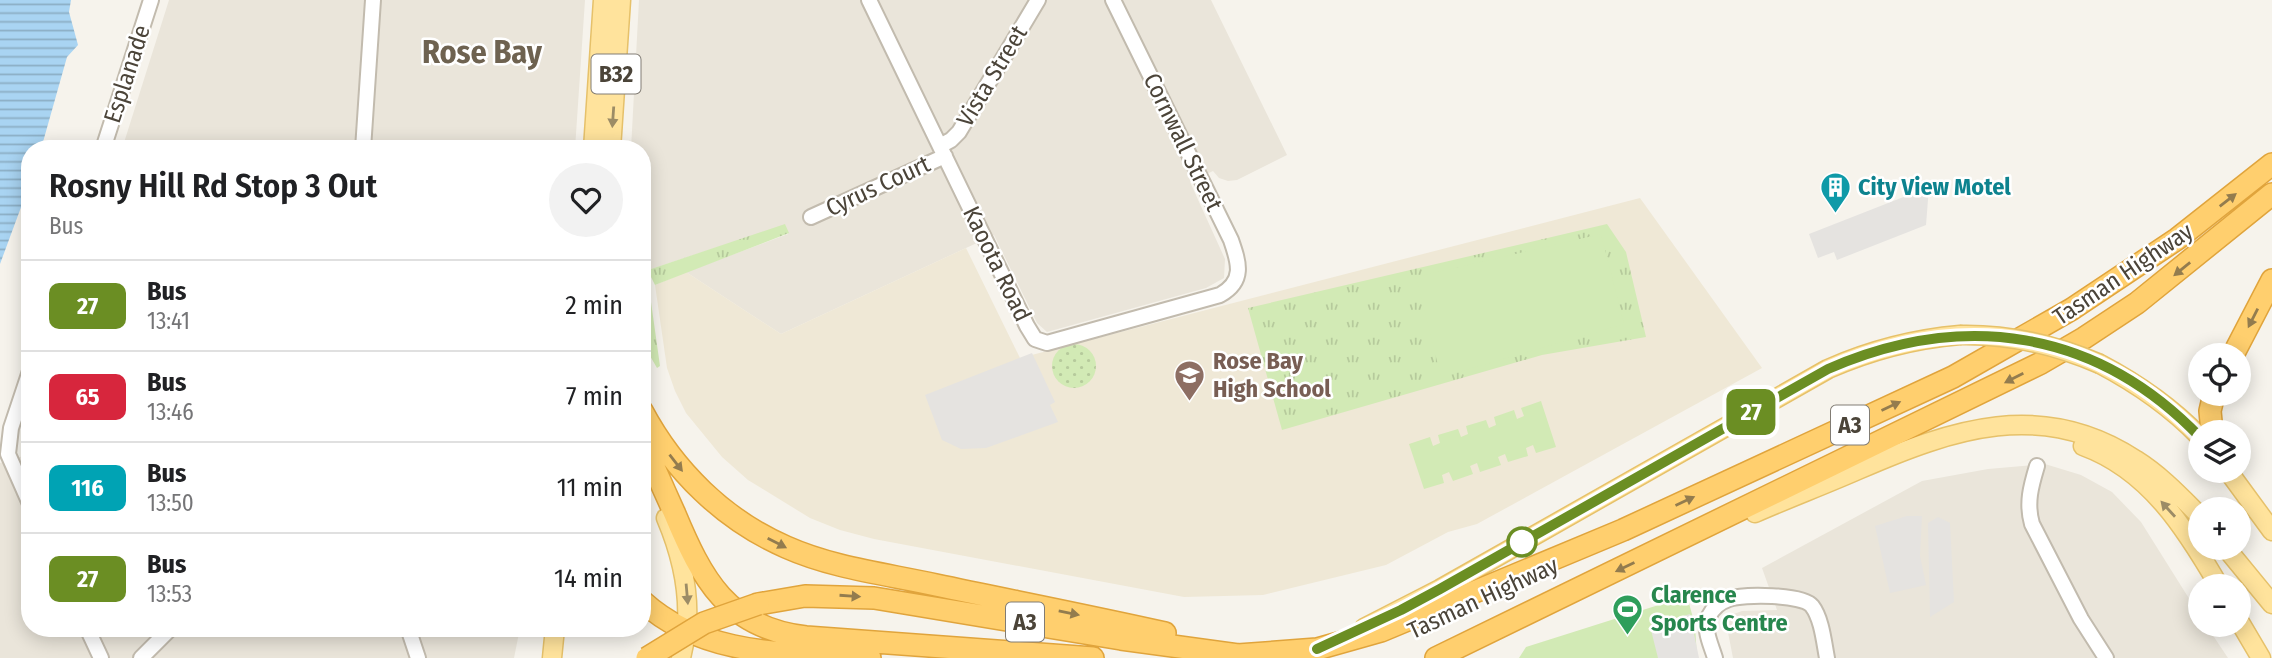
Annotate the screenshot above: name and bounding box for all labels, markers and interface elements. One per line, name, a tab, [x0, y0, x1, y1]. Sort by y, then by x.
street label: Vista Street	[951, 20, 1033, 131]
street label: Esplanade	[98, 22, 156, 126]
district label: Rose Bay	[422, 33, 543, 71]
road number: B32	[592, 54, 640, 94]
street label: Cornwall Street	[1138, 69, 1228, 216]
one-way arrow	[608, 106, 619, 128]
street label: Cyrus Court	[822, 150, 935, 222]
button: heart	[549, 163, 623, 237]
text: Rosny Hill Rd Stop 3 Out	[49, 166, 377, 206]
building icon: City View Motel	[1818, 170, 1852, 214]
place label: City View Motel	[1858, 173, 2011, 201]
one-way arrow	[2219, 192, 2237, 207]
street label: Kaoota Road	[957, 202, 1037, 326]
text: Bus	[49, 212, 83, 240]
street label: Tasman Highway	[2048, 217, 2198, 331]
one-way arrow	[2173, 261, 2190, 276]
text: Bus	[147, 276, 186, 307]
text: 2 min	[565, 290, 623, 321]
text: 27	[77, 292, 98, 320]
text: 13:41	[147, 307, 190, 335]
one-way arrow	[2247, 308, 2259, 328]
map controls	[2188, 343, 2251, 637]
button: locate	[2188, 343, 2251, 406]
place label: Rose Bay High School	[1213, 347, 1331, 403]
school or university icon: Rose Bay High School	[1173, 358, 1207, 402]
text: Bus	[147, 367, 186, 398]
one-way arrow	[2003, 371, 2023, 383]
text: 7 min	[566, 381, 623, 412]
text: 65	[75, 383, 100, 411]
line badge: 27	[1720, 389, 1782, 435]
text: 13:46	[147, 398, 194, 426]
text: 27	[1740, 398, 1762, 426]
one-way arrow	[1881, 400, 1901, 412]
road number: A3	[1831, 406, 1869, 444]
button: layers	[2188, 420, 2251, 483]
one-way arrow	[668, 454, 683, 472]
text: Bus	[147, 458, 186, 489]
text: 11 min	[557, 472, 623, 503]
text: 116	[71, 474, 104, 502]
text: 13:50	[147, 489, 194, 517]
one-way arrow	[1674, 495, 1695, 506]
button: +	[2188, 497, 2251, 560]
one-way arrow	[2160, 500, 2176, 518]
unlabelled marker	[1507, 527, 1537, 557]
one-way arrow	[767, 537, 787, 548]
text: Bus	[147, 549, 186, 580]
street label: Tasman Highway	[1404, 551, 1563, 645]
one-way arrow	[1615, 562, 1635, 573]
text: 14 min	[554, 563, 623, 594]
text: 27	[77, 565, 98, 593]
button: −	[2188, 574, 2251, 637]
text: 13:53	[147, 580, 192, 608]
place label: Clarence Sports Centre	[1651, 581, 1788, 637]
one-way arrow	[681, 583, 692, 605]
one-way arrow	[839, 591, 861, 602]
sports icon: Clarence Sports Centre	[1611, 592, 1645, 636]
road number: A3	[1006, 602, 1044, 642]
one-way arrow	[1058, 608, 1080, 619]

